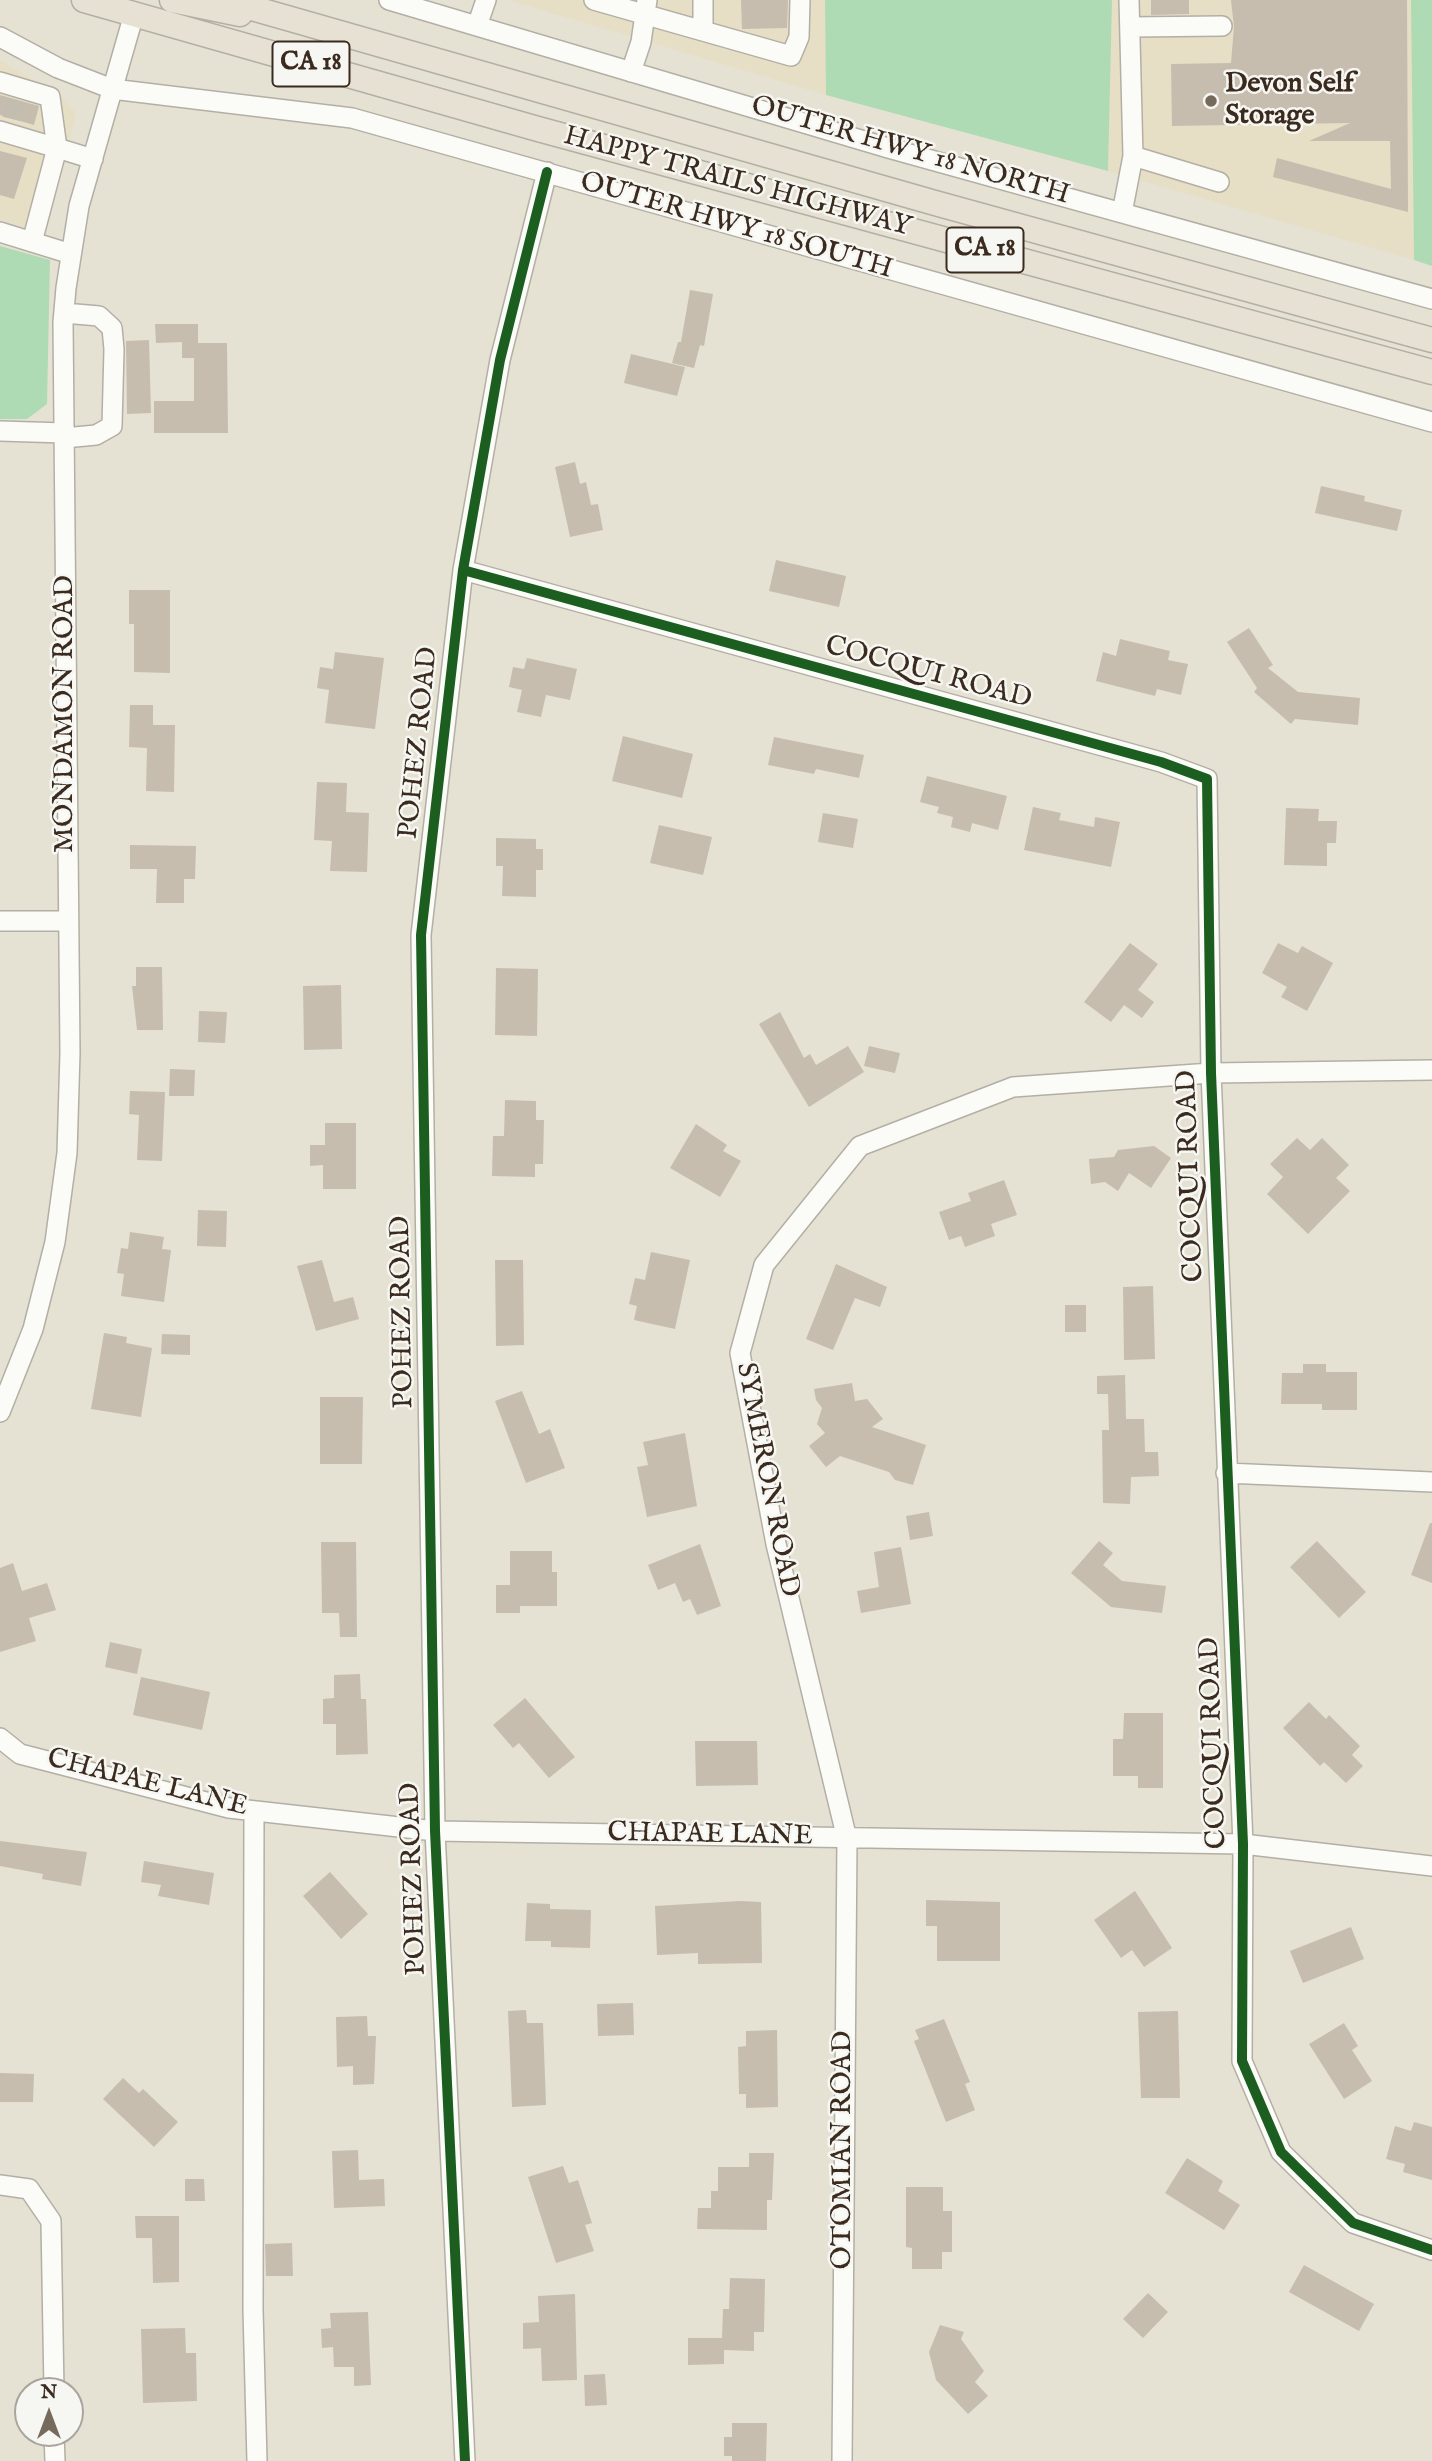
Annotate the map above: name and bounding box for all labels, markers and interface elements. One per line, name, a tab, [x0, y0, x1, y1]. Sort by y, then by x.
road number: CA 18	[272, 41, 350, 86]
place label: Devon Self Storage	[1225, 68, 1354, 134]
street label: OUTER HWY 18 NORTH	[747, 90, 1073, 214]
marker: Devon Self Storage	[1203, 93, 1219, 109]
street label: HAPPY TRAILS HIGHWAY	[560, 120, 914, 246]
street label: OUTER HWY 18 SOUTH	[576, 166, 896, 288]
road number: CA 18	[946, 228, 1024, 272]
street label: MONDAMON ROAD	[49, 575, 83, 853]
street label: COCQUI ROAD	[821, 630, 1035, 718]
street label: POHEZ ROAD	[393, 645, 447, 841]
street label: COCQUI ROAD	[1172, 1069, 1212, 1283]
street label: POHEZ ROAD	[386, 1215, 422, 1409]
street label: SYMERON ROAD	[727, 1360, 805, 1600]
street label: COCQUI ROAD	[1195, 1636, 1235, 1850]
street label: CHAPAE LANE	[43, 1743, 251, 1825]
street label: POHEZ ROAD	[395, 1782, 435, 1976]
street label: CHAPAE LANE	[607, 1817, 813, 1855]
street label: OTOMIAN ROAD	[827, 2031, 861, 2269]
north arrow	[14, 2377, 84, 2447]
text: N	[41, 2381, 57, 2405]

